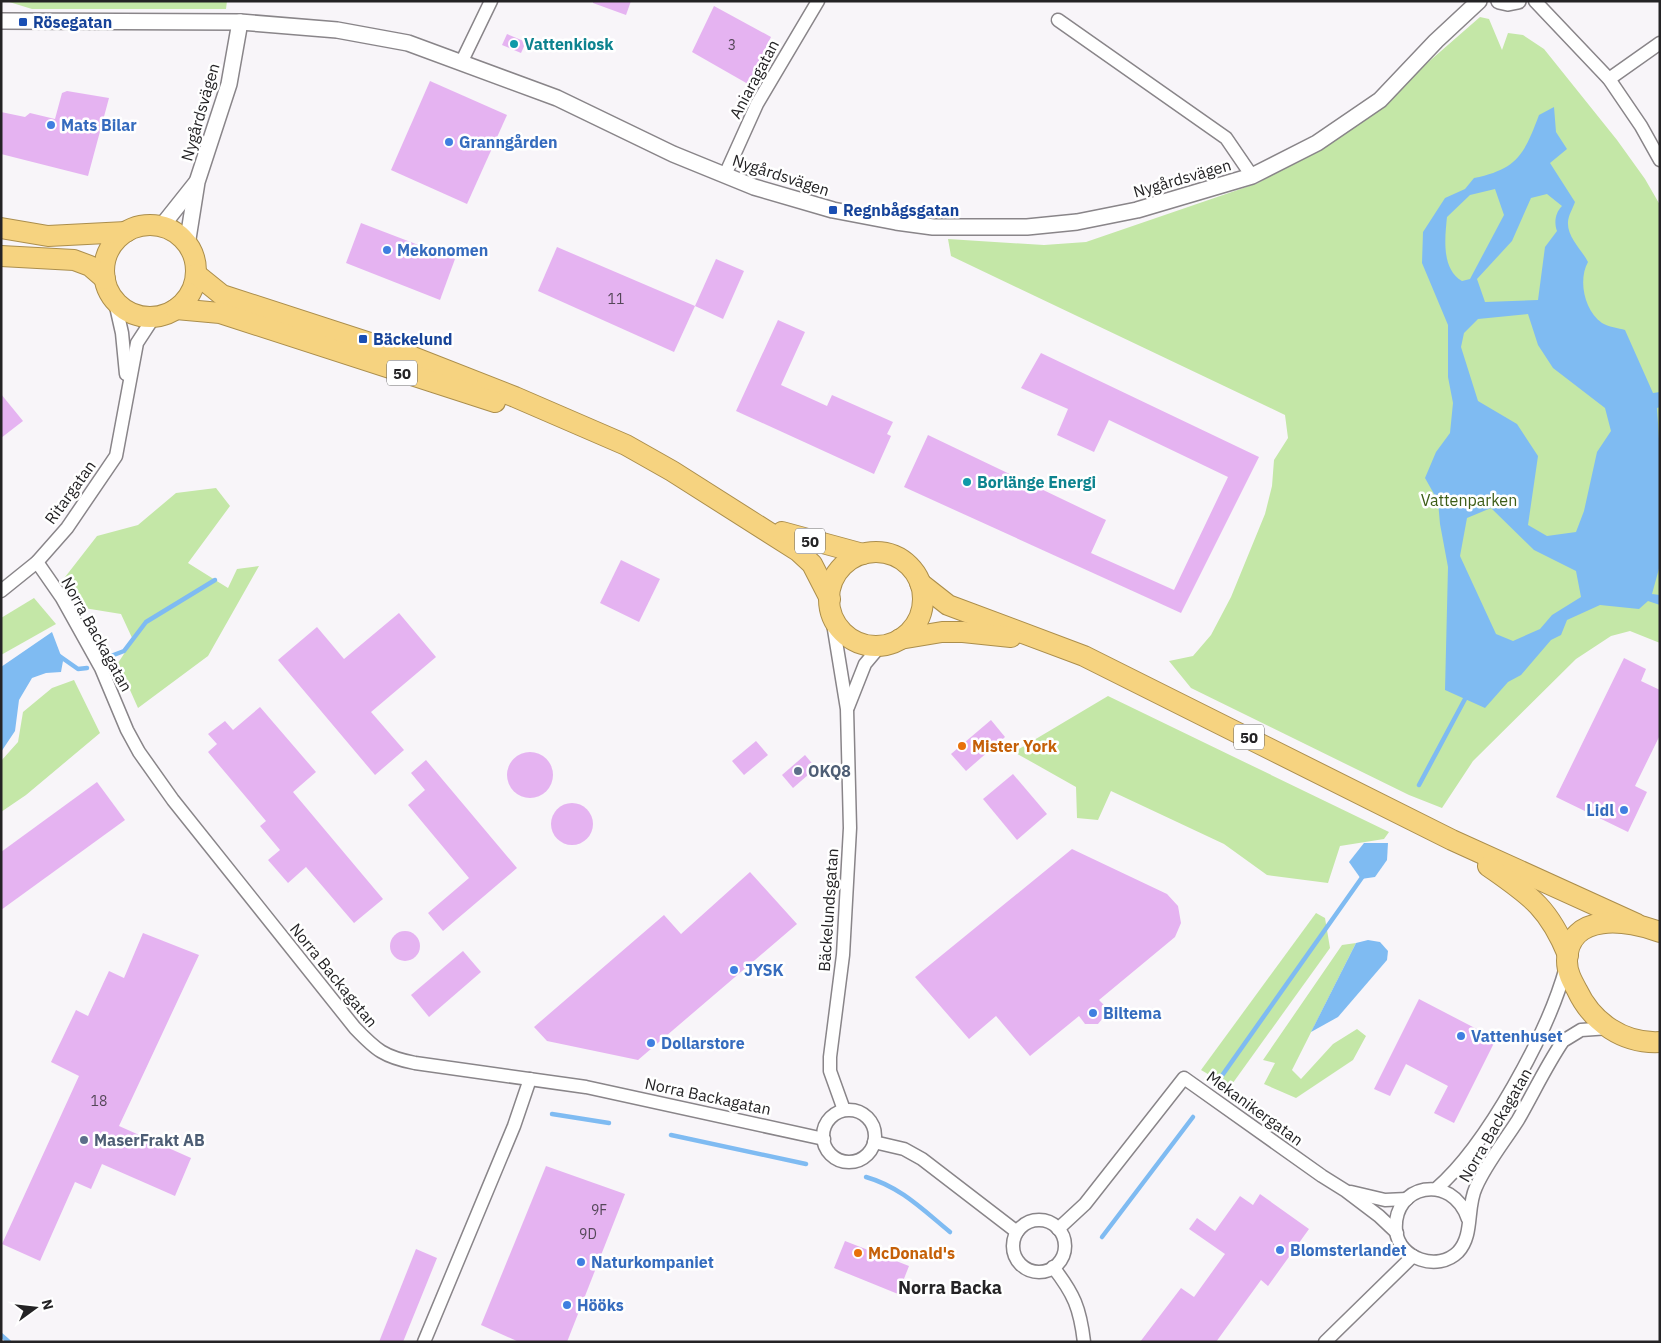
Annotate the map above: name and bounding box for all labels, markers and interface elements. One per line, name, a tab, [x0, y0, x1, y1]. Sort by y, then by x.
place label: Rösegatan	[33, 12, 112, 32]
marker: Rösegatan	[17, 16, 29, 28]
place label: Vattenkiosk	[524, 34, 614, 54]
street label: Aniaragatan	[725, 36, 783, 122]
house number: 3	[728, 36, 736, 54]
marker: Vattenkiosk	[508, 38, 520, 50]
street label: Nygårdsvägen	[176, 61, 224, 163]
place label: Mats Bilar	[61, 115, 137, 135]
marker: Mats Bilar	[45, 119, 57, 131]
place label: Granngården	[459, 132, 557, 152]
marker: Granngården	[443, 136, 455, 148]
street label: Nygårdsvägen	[730, 150, 832, 200]
street label: Nygårdsvägen	[1131, 154, 1233, 202]
place label: Regnbågsgatan	[843, 200, 959, 220]
marker: Regnbågsgatan	[827, 204, 839, 216]
place label: Mekonomen	[397, 240, 488, 260]
marker: Mekonomen	[381, 244, 393, 256]
house number: 11	[608, 290, 624, 308]
place label: Bäckelund	[373, 329, 453, 349]
marker: Bäckelund	[357, 333, 369, 345]
road number: 50	[387, 360, 417, 386]
street label: Ritargatan	[40, 456, 100, 528]
place label: Borlänge Energi	[977, 472, 1096, 492]
marker: Borlänge Energi	[961, 476, 973, 488]
park label: Vattenparken	[1421, 490, 1517, 510]
road number: 50	[795, 528, 825, 554]
street label: Norra Backagatan	[57, 573, 137, 695]
road number: 50	[1234, 724, 1264, 750]
place label: Mister York	[972, 736, 1058, 756]
marker: Mister York	[956, 740, 968, 752]
place label: OKQ8	[808, 761, 851, 781]
marker: OKQ8	[792, 765, 804, 777]
place label: Lidl	[1586, 800, 1614, 820]
marker: Lidl	[1618, 804, 1630, 816]
street label: Bäckelundsgatan	[814, 848, 842, 972]
street label: Norra Backagatan	[286, 919, 382, 1031]
place label: JYSK	[744, 960, 784, 980]
marker: JYSK	[728, 964, 740, 976]
place label: Biltema	[1103, 1003, 1161, 1023]
marker: Biltema	[1087, 1007, 1099, 1019]
place label: Vattenhuset	[1471, 1026, 1563, 1046]
marker: Vattenhuset	[1455, 1030, 1467, 1042]
place label: Dollarstore	[661, 1033, 745, 1053]
marker: Dollarstore	[645, 1037, 657, 1049]
street label: Norra Backagatan	[1454, 1064, 1536, 1186]
street label: Mekanikergatan	[1203, 1066, 1307, 1150]
street label: Norra Backagatan	[643, 1073, 773, 1119]
house number: 18	[91, 1092, 107, 1110]
place label: MaserFrakt AB	[94, 1130, 205, 1150]
marker: MaserFrakt AB	[78, 1134, 90, 1146]
house number: 9F	[591, 1201, 607, 1219]
house number: 9D	[579, 1225, 597, 1243]
place label: Blomsterlandet	[1290, 1240, 1407, 1260]
place label: McDonald's	[868, 1243, 955, 1263]
marker: Blomsterlandet	[1274, 1244, 1286, 1256]
marker: McDonald's	[852, 1247, 864, 1259]
place label: Naturkompaniet	[591, 1252, 714, 1272]
marker: Naturkompaniet	[575, 1256, 587, 1268]
district label: Norra Backa	[898, 1276, 1002, 1299]
north arrow	[10, 1283, 60, 1333]
place label: Hööks	[577, 1295, 624, 1315]
text: N	[38, 1297, 58, 1312]
marker: Hööks	[561, 1299, 573, 1311]

